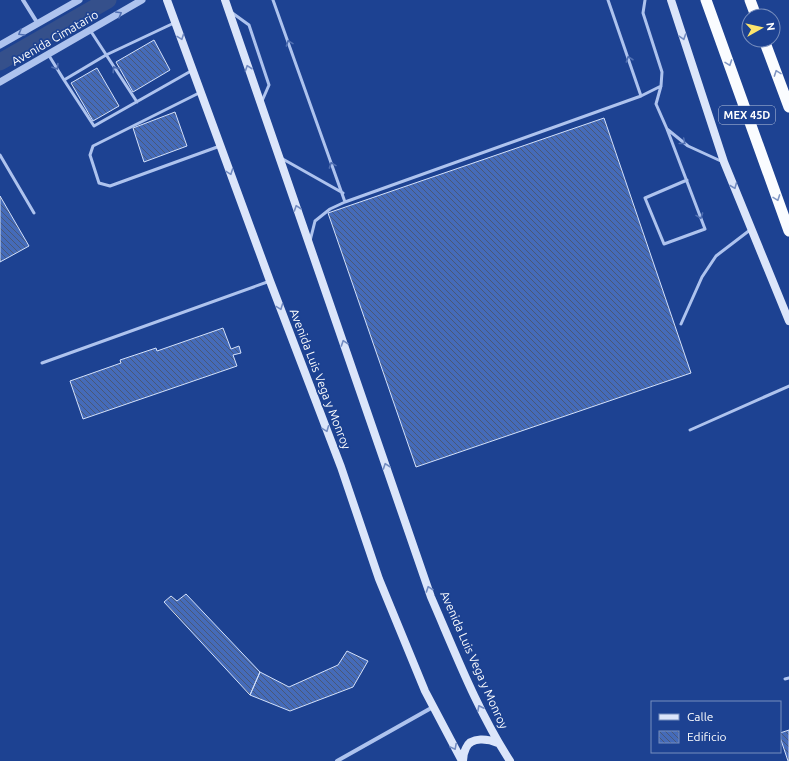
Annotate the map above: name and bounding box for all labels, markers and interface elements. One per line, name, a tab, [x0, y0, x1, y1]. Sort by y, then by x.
street label: Avenida Cimatario	[9, 7, 100, 68]
north arrow	[741, 8, 781, 48]
one-way arrow	[114, 11, 122, 18]
text: N	[764, 22, 777, 32]
one-way arrow	[18, 29, 25, 36]
one-way arrow	[176, 33, 184, 40]
one-way arrow	[678, 33, 687, 40]
one-way arrow	[285, 39, 293, 46]
one-way arrow	[625, 56, 633, 63]
one-way arrow	[724, 59, 732, 66]
one-way arrow	[52, 63, 59, 70]
one-way arrow	[245, 64, 253, 71]
one-way arrow	[113, 66, 120, 73]
one-way arrow	[773, 70, 781, 77]
road number: MEX 45D	[719, 106, 775, 124]
one-way arrow	[679, 138, 686, 145]
one-way arrow	[329, 162, 337, 169]
one-way arrow	[225, 168, 233, 175]
one-way arrow	[729, 182, 737, 190]
one-way arrow	[773, 195, 781, 202]
one-way arrow	[293, 205, 301, 212]
one-way arrow	[695, 213, 704, 220]
one-way arrow	[275, 304, 283, 311]
street label: Avenida Luis Vega y Monroy	[288, 307, 353, 451]
one-way arrow	[340, 340, 348, 347]
one-way arrow	[321, 425, 330, 432]
one-way arrow	[382, 462, 391, 469]
one-way arrow	[425, 585, 433, 592]
street label: Avenida Luis Vega y Monroy	[438, 589, 511, 731]
legend	[651, 701, 781, 753]
one-way arrow	[478, 705, 485, 712]
text: Calle	[687, 710, 713, 723]
text: Edificio	[687, 730, 727, 743]
one-way arrow	[449, 742, 456, 750]

